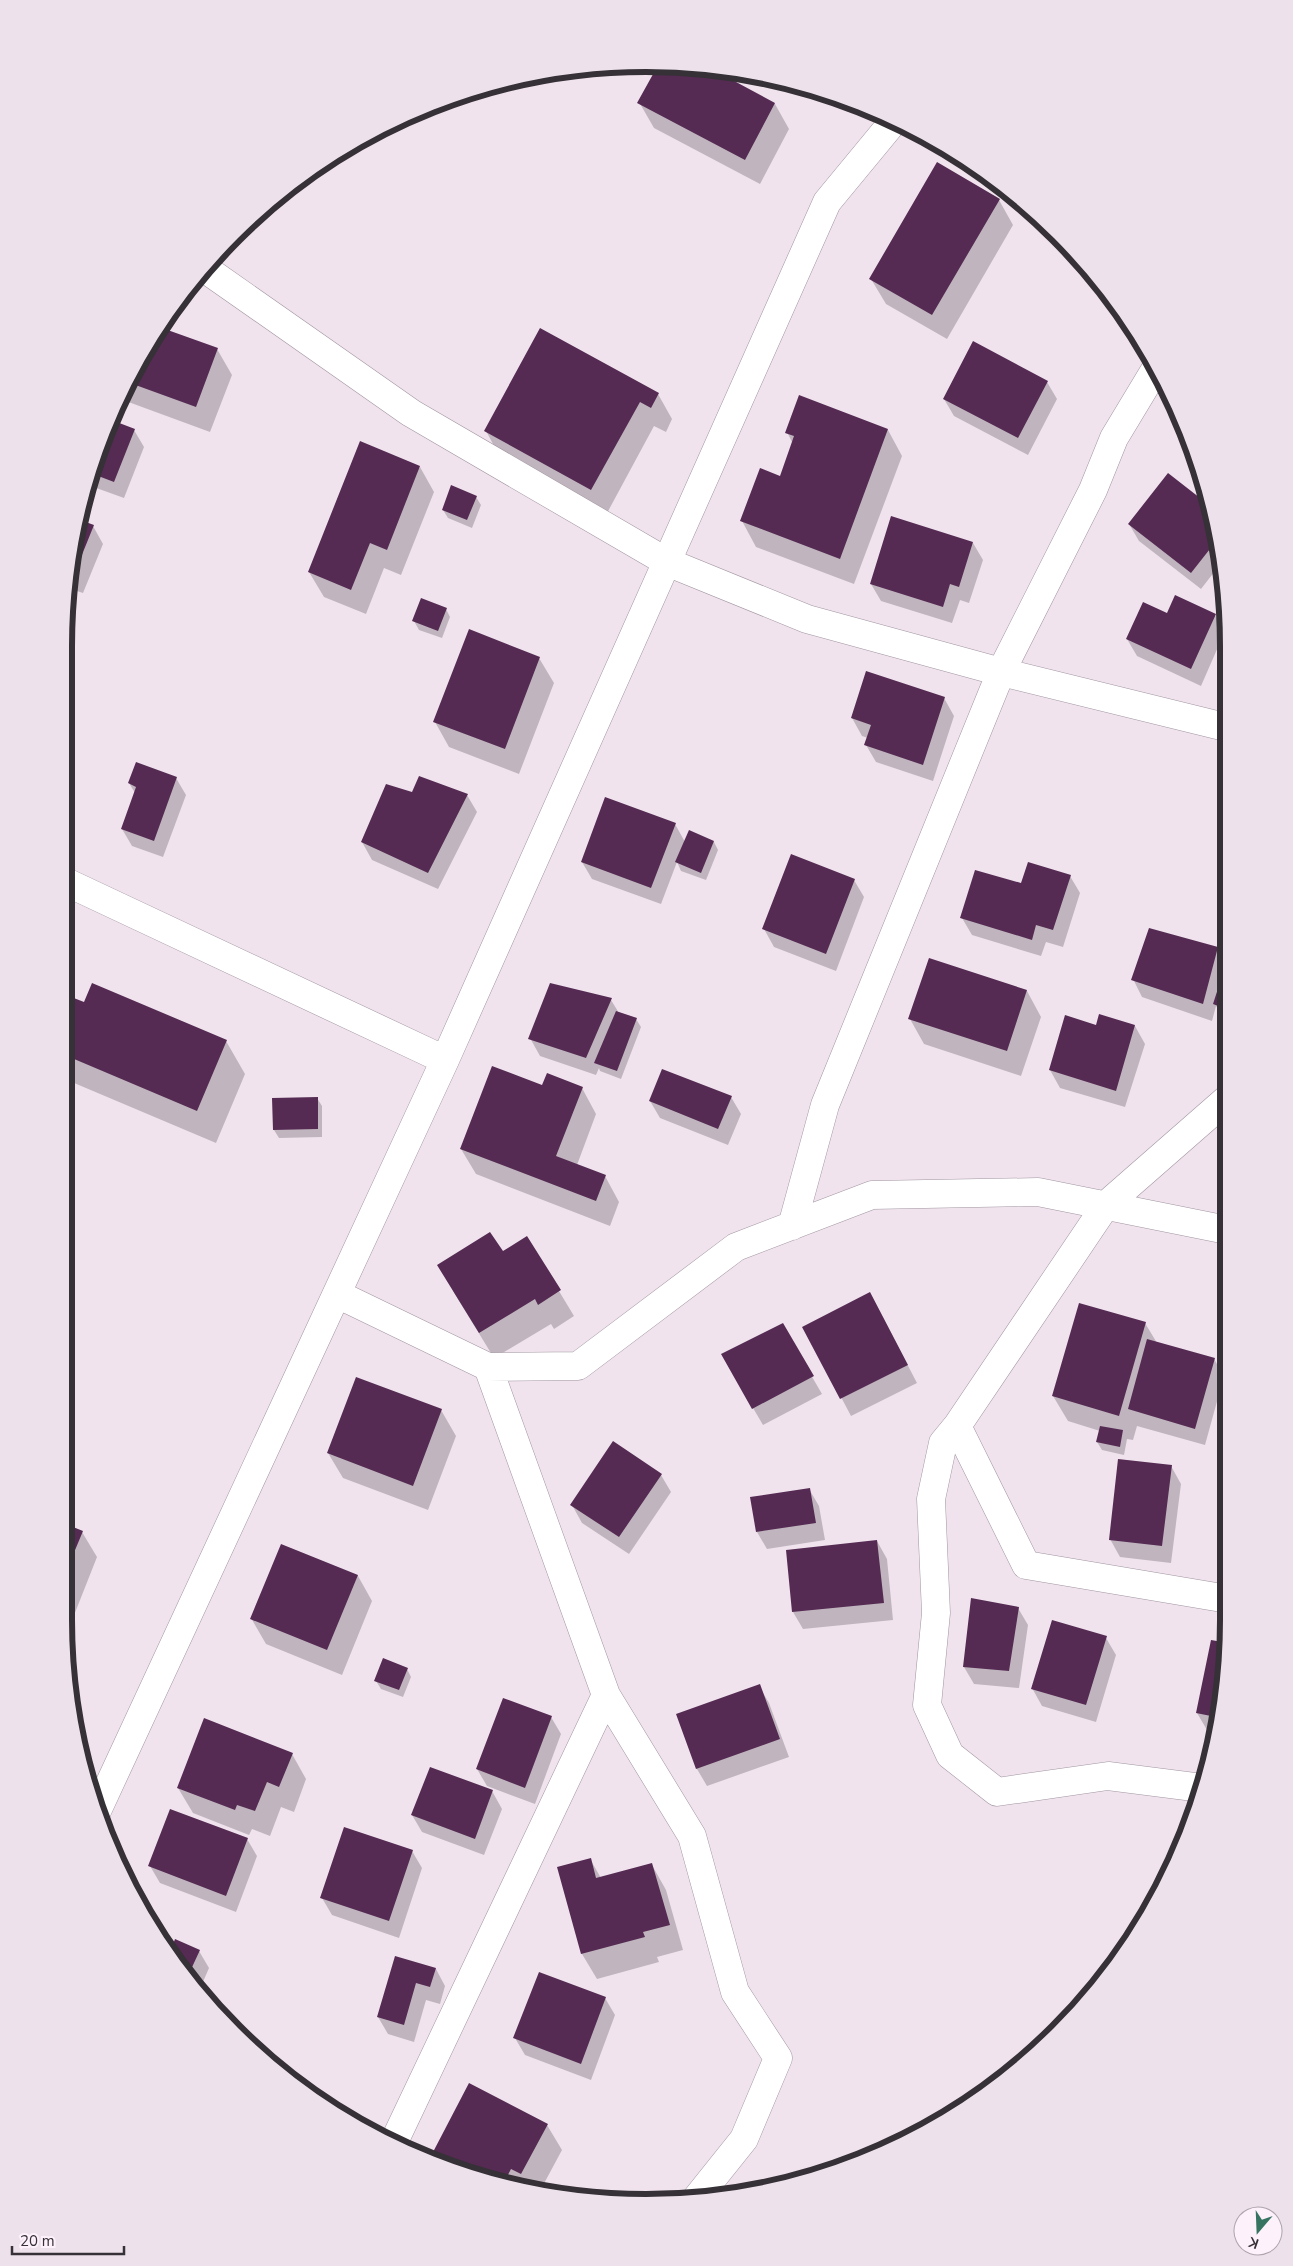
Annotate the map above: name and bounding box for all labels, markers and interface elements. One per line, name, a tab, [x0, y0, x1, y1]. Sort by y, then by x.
north arrow	[1233, 2206, 1283, 2256]
scale bar	[12, 2224, 125, 2256]
text: 20 m	[20, 2231, 55, 2251]
text: K	[1246, 2232, 1261, 2253]

